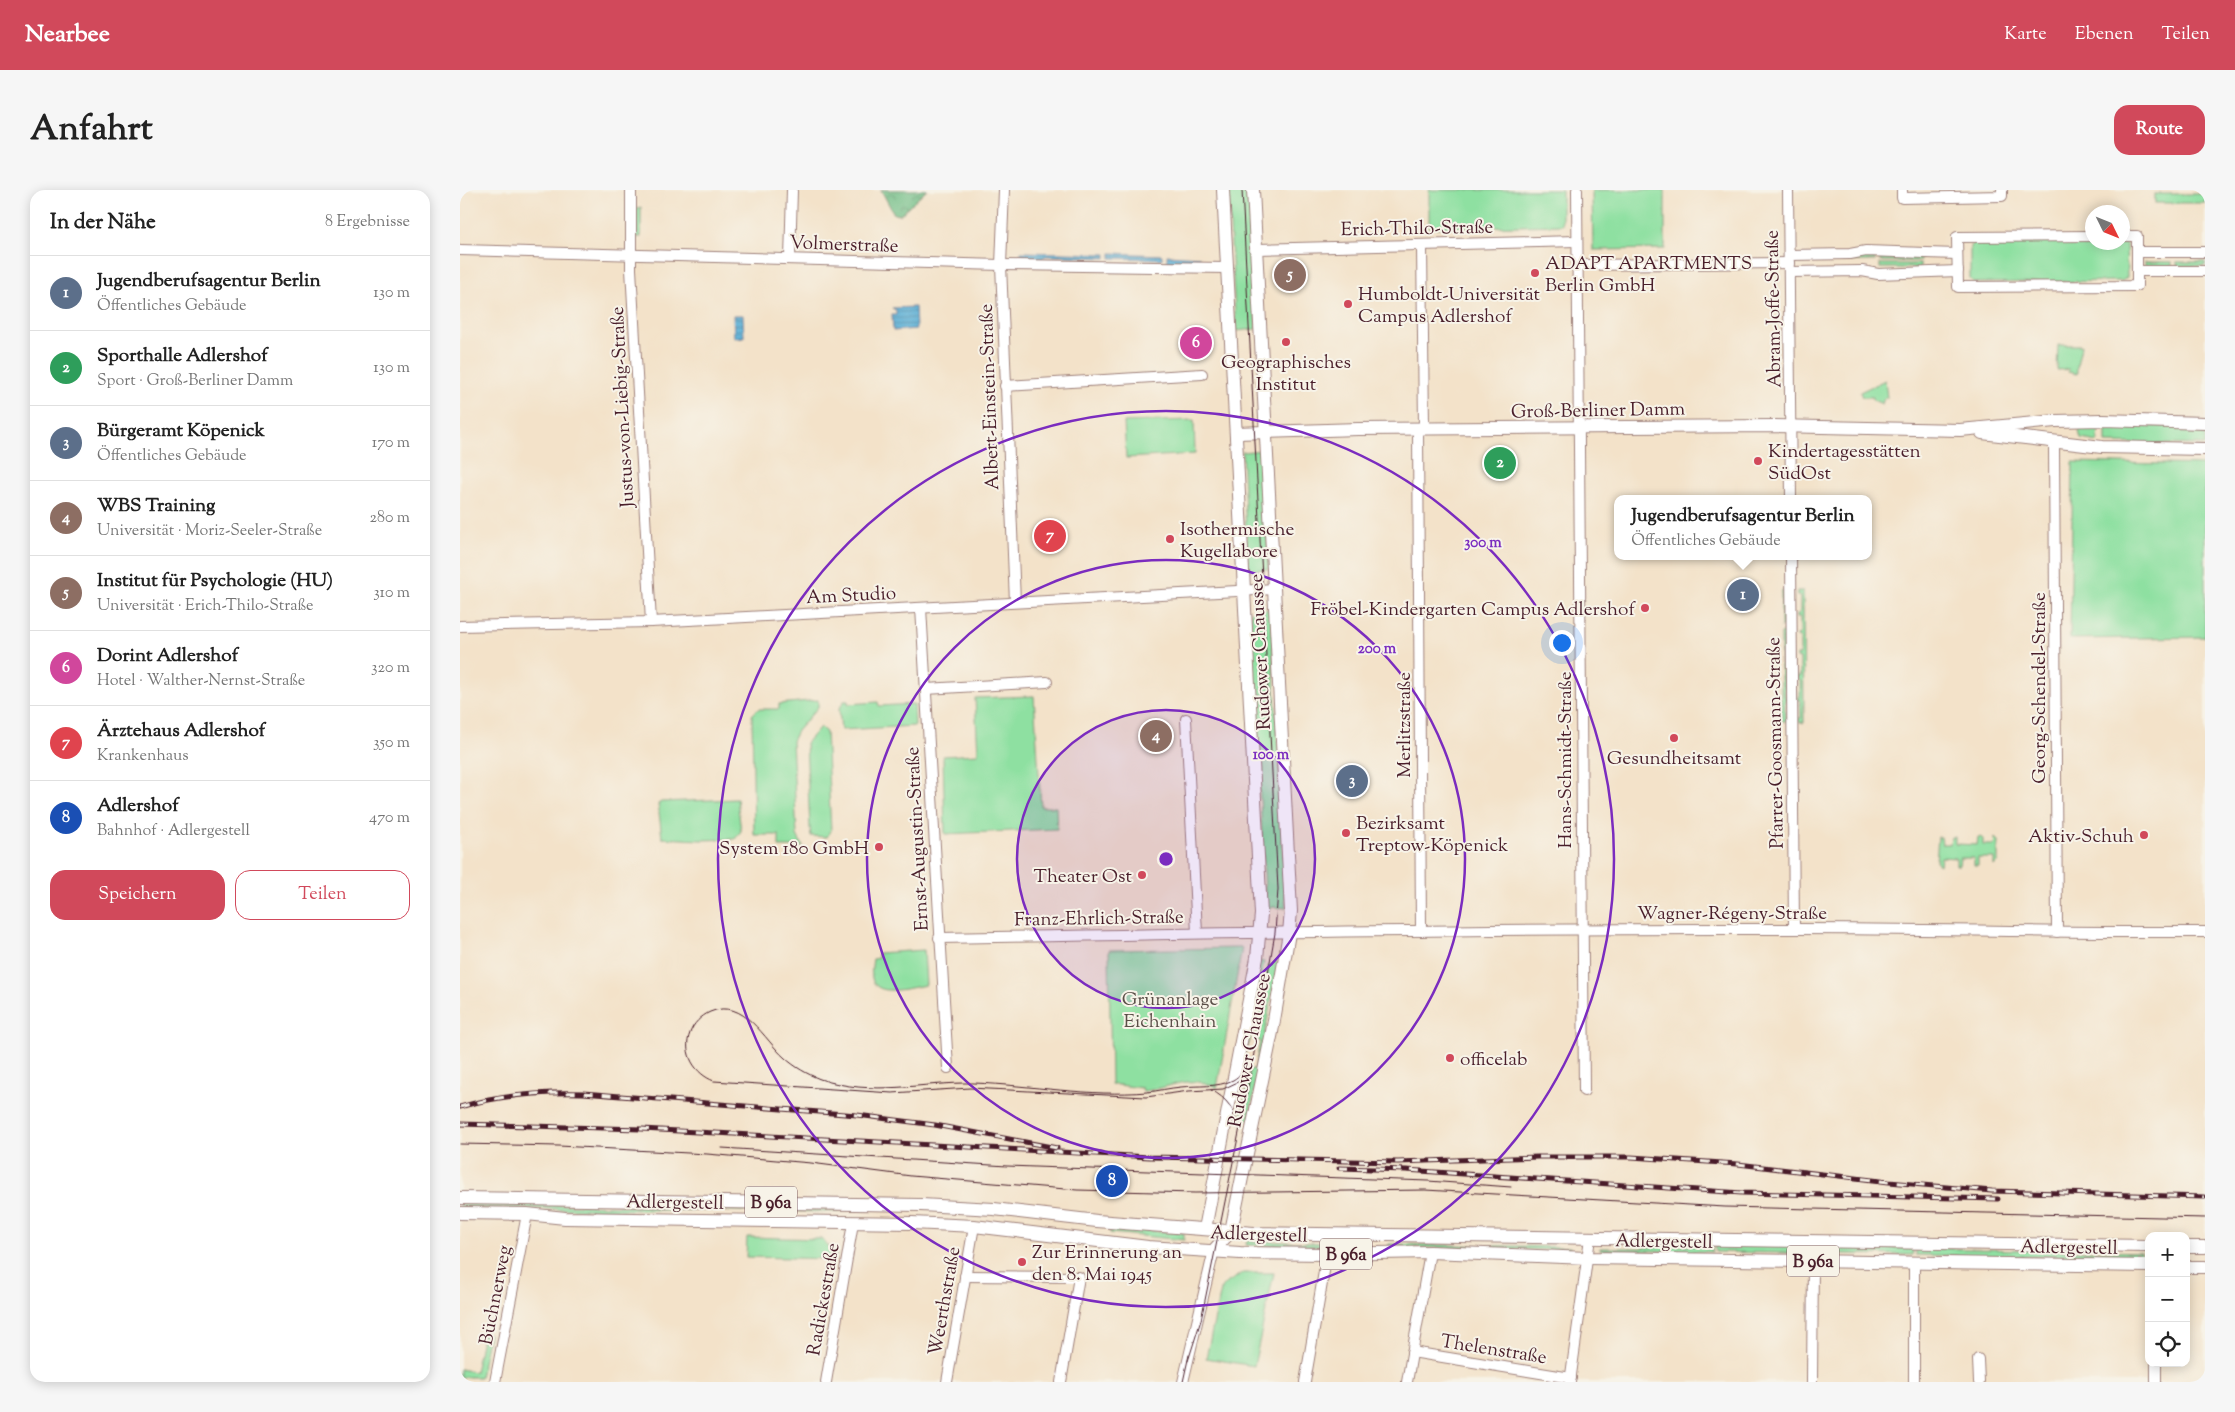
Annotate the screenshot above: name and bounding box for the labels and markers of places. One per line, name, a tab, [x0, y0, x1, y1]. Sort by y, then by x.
place label: ADAPT APARTMENTS Berlin GmbH	[1545, 251, 1752, 300]
pin: 5	[1274, 256, 1306, 294]
marker: ADAPT APARTMENTS Berlin GmbH	[1529, 267, 1541, 279]
place label: Humboldt-Universität Campus Adlershof	[1358, 282, 1540, 331]
marker: Humboldt-Universität Campus Adlershof	[1342, 298, 1354, 310]
pin: 6	[1180, 324, 1212, 362]
marker: Geographisches Institut	[1280, 336, 1292, 348]
place label: Geographisches Institut	[1221, 350, 1351, 399]
place label: Kindertagesstätten SüdOst	[1768, 439, 1921, 488]
pin: 2	[1484, 444, 1516, 482]
marker: Kindertagesstätten SüdOst	[1752, 455, 1764, 467]
pin: 7	[1034, 517, 1066, 555]
place label: Isothermische Kugellabore	[1180, 517, 1294, 566]
marker: Isothermische Kugellabore	[1164, 533, 1176, 545]
pin: 1	[1727, 576, 1759, 614]
place label: Fröbel-Kindergarten Campus Adlershof	[1310, 597, 1636, 624]
marker: Fröbel-Kindergarten Campus Adlershof	[1639, 602, 1651, 614]
pin: 4	[1140, 717, 1172, 755]
marker: Gesundheitsamt	[1668, 732, 1680, 744]
place label: Gesundheitsamt	[1607, 746, 1742, 773]
pin: 3	[1336, 762, 1368, 800]
place label: Bezirksamt Treptow-Köpenick	[1356, 811, 1509, 860]
place label: Aktiv-Schuh	[2028, 824, 2134, 851]
marker: Bezirksamt Treptow-Köpenick	[1340, 827, 1352, 839]
marker: Aktiv-Schuh	[2138, 829, 2150, 841]
place label: System 180 GmbH	[719, 836, 869, 863]
marker: System 180 GmbH	[873, 841, 885, 853]
centre of rings	[1157, 850, 1175, 868]
place label: Theater Ost	[1034, 864, 1132, 891]
marker: Theater Ost	[1136, 869, 1148, 881]
place label: officelab	[1460, 1047, 1527, 1074]
marker: officelab	[1444, 1052, 1456, 1064]
pin: 8	[1096, 1162, 1128, 1200]
place label: Zur Erinnerung an den 8. Mai 1945	[1032, 1240, 1182, 1289]
marker: Zur Erinnerung an den 8. Mai 1945	[1016, 1256, 1028, 1268]

